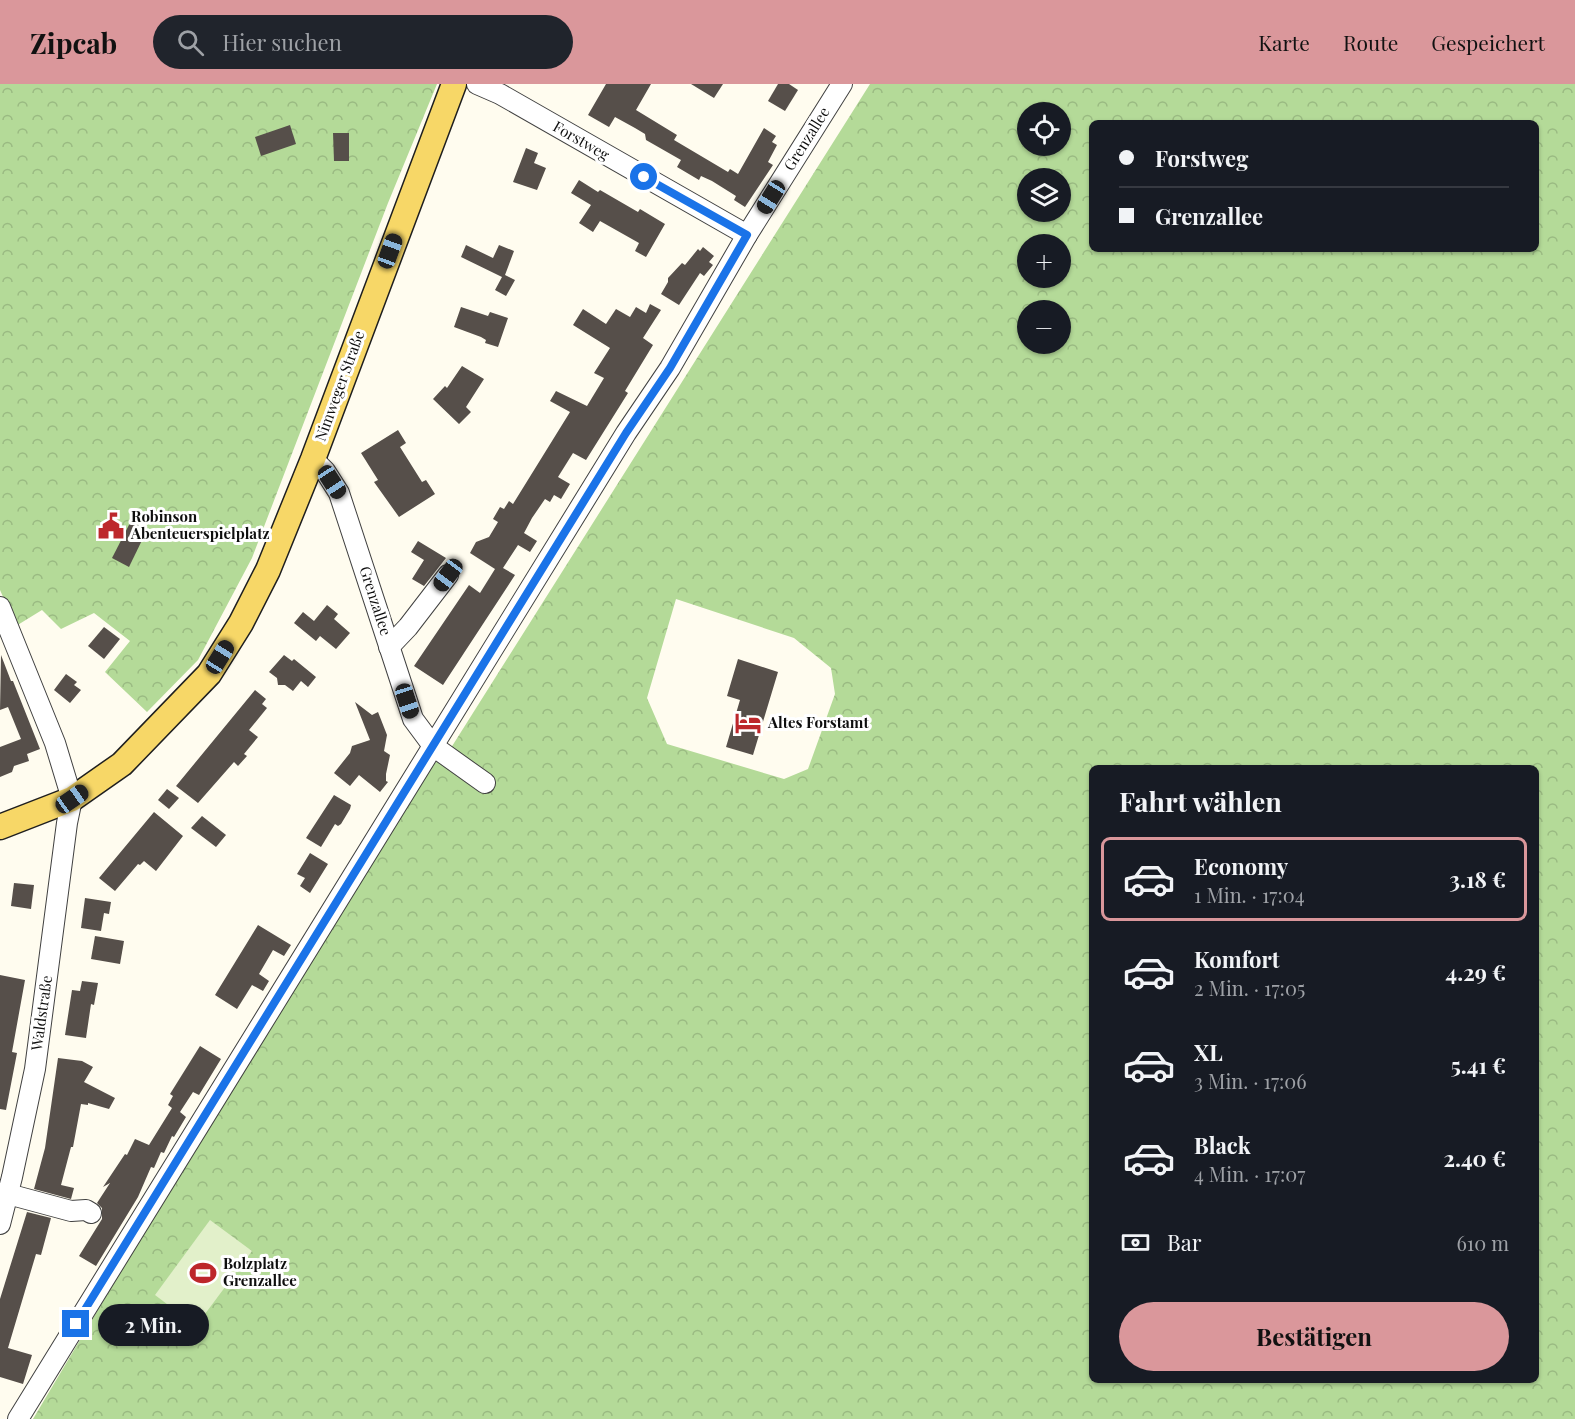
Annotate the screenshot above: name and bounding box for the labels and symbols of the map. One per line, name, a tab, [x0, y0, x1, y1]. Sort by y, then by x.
street label: Grenzallee	[779, 103, 834, 174]
street label: Forstweg	[550, 116, 613, 164]
route start	[630, 163, 657, 190]
car	[754, 177, 788, 217]
car	[375, 231, 405, 271]
street label: Nimweger Straße	[310, 328, 368, 444]
car	[315, 462, 349, 502]
place label: Robinson Abenteuerspielplatz	[130, 506, 270, 543]
public building icon: Robinson Abenteuerspielplatz	[96, 511, 126, 541]
car	[430, 555, 466, 595]
street label: Grenzallee	[355, 564, 397, 638]
car	[203, 637, 237, 677]
car	[393, 681, 421, 721]
hotel icon: Altes Forstamt	[733, 708, 763, 738]
place label: Altes Forstamt	[767, 712, 869, 732]
car	[52, 781, 92, 817]
street label: Waldstraße	[26, 974, 56, 1053]
place label: Bolzplatz Grenzallee	[223, 1253, 297, 1290]
sports icon: Bolzplatz Grenzallee	[188, 1258, 218, 1288]
callout: 2 Min.	[97, 1303, 208, 1345]
route end	[62, 1310, 89, 1337]

